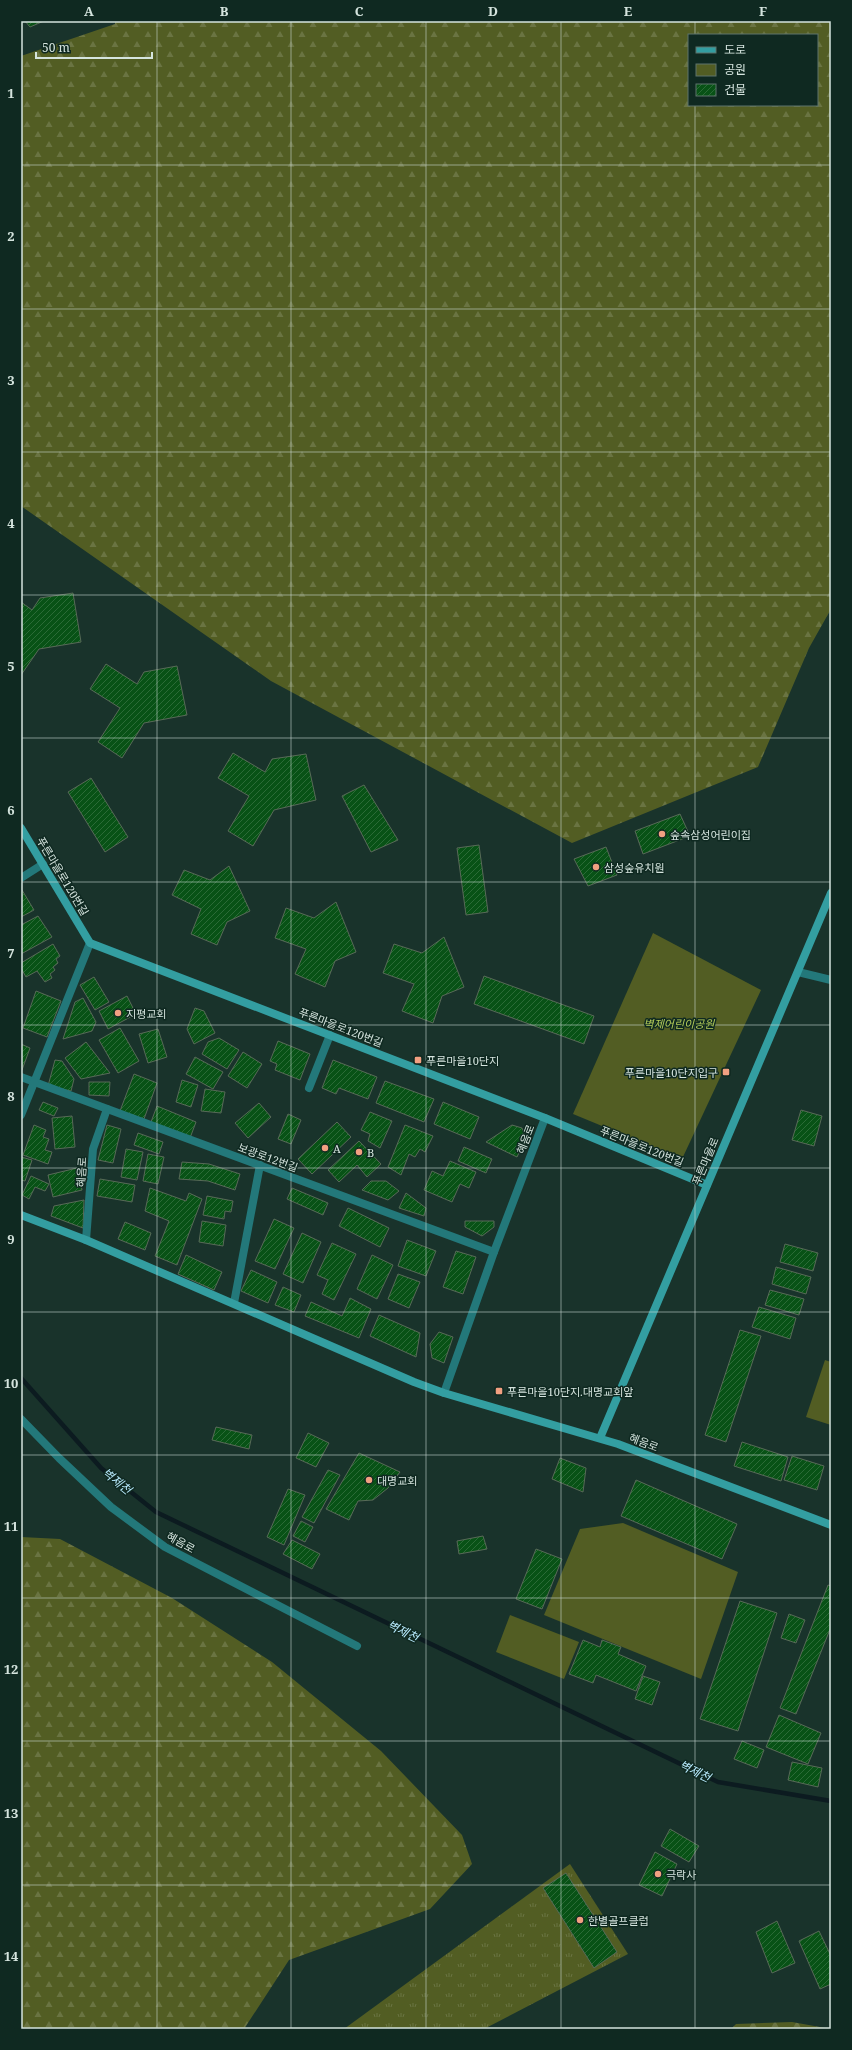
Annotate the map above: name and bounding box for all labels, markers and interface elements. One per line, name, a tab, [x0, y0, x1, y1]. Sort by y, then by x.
text: A	[84, 2, 94, 20]
text: B	[220, 2, 229, 20]
text: C	[355, 2, 364, 20]
text: D	[488, 2, 498, 20]
text: E	[624, 2, 633, 20]
text: F	[759, 2, 767, 20]
scale bar	[36, 34, 152, 60]
legend	[688, 34, 818, 106]
text: 50 m	[42, 39, 70, 56]
text: 도로	[724, 41, 746, 58]
text: 공원	[724, 61, 746, 78]
text: 건물	[724, 81, 746, 98]
text: 1	[7, 84, 15, 102]
text: 2	[7, 227, 15, 245]
text: 3	[7, 371, 15, 389]
text: 4	[7, 514, 15, 532]
text: 5	[7, 657, 15, 675]
text: 6	[7, 801, 15, 819]
place label: 숲속삼성어린이집	[670, 827, 751, 842]
marker: 숲속삼성어린이집	[657, 829, 667, 839]
street label: 푸른마을로120번길	[34, 834, 92, 918]
place label: 삼성숲유치원	[604, 860, 665, 875]
marker: 삼성숲유치원	[591, 862, 601, 872]
text: 7	[7, 944, 15, 962]
street label: 푸른마을로120번길	[297, 1004, 385, 1050]
place label: 지평교회	[126, 1006, 166, 1021]
marker: 지평교회	[113, 1008, 123, 1018]
park label: 벽제어린이공원	[644, 1016, 715, 1031]
place label: 푸른마을10단지	[426, 1053, 499, 1068]
marker: 푸른마을10단지	[413, 1055, 423, 1065]
place label: 푸른마을10단지입구	[625, 1065, 718, 1080]
marker: 푸른마을10단지입구	[721, 1067, 731, 1077]
text: 8	[7, 1087, 15, 1105]
street label: 혜음로	[513, 1122, 537, 1156]
street label: 푸른마을로120번길	[598, 1122, 686, 1170]
street label: 푸른마을로	[688, 1135, 722, 1187]
street label: 보광로12번길	[236, 1139, 300, 1175]
place label: A	[333, 1141, 341, 1156]
marker: A	[320, 1143, 330, 1153]
place label: B	[367, 1145, 374, 1160]
marker: B	[354, 1147, 364, 1157]
street label: 혜음로	[72, 1156, 90, 1188]
text: 9	[7, 1230, 15, 1248]
text: 10	[4, 1374, 18, 1392]
place label: 푸른마을10단지.대명교회앞	[507, 1384, 633, 1399]
marker: 푸른마을10단지.대명교회앞	[494, 1386, 504, 1396]
street label: 혜음로	[627, 1430, 661, 1454]
water label: 벽제천	[99, 1464, 137, 1499]
place label: 대명교회	[377, 1473, 417, 1488]
marker: 대명교회	[364, 1475, 374, 1485]
text: 11	[4, 1517, 18, 1535]
street label: 혜음로	[164, 1528, 198, 1556]
water label: 벽제천	[384, 1616, 423, 1647]
text: 12	[4, 1660, 18, 1678]
water label: 벽제천	[676, 1756, 715, 1787]
text: 13	[4, 1804, 18, 1822]
place label: 극락사	[666, 1867, 696, 1882]
marker: 극락사	[653, 1869, 663, 1879]
place label: 한별골프클럽	[588, 1913, 649, 1928]
marker: 한별골프클럽	[575, 1915, 585, 1925]
text: 14	[4, 1947, 19, 1965]

